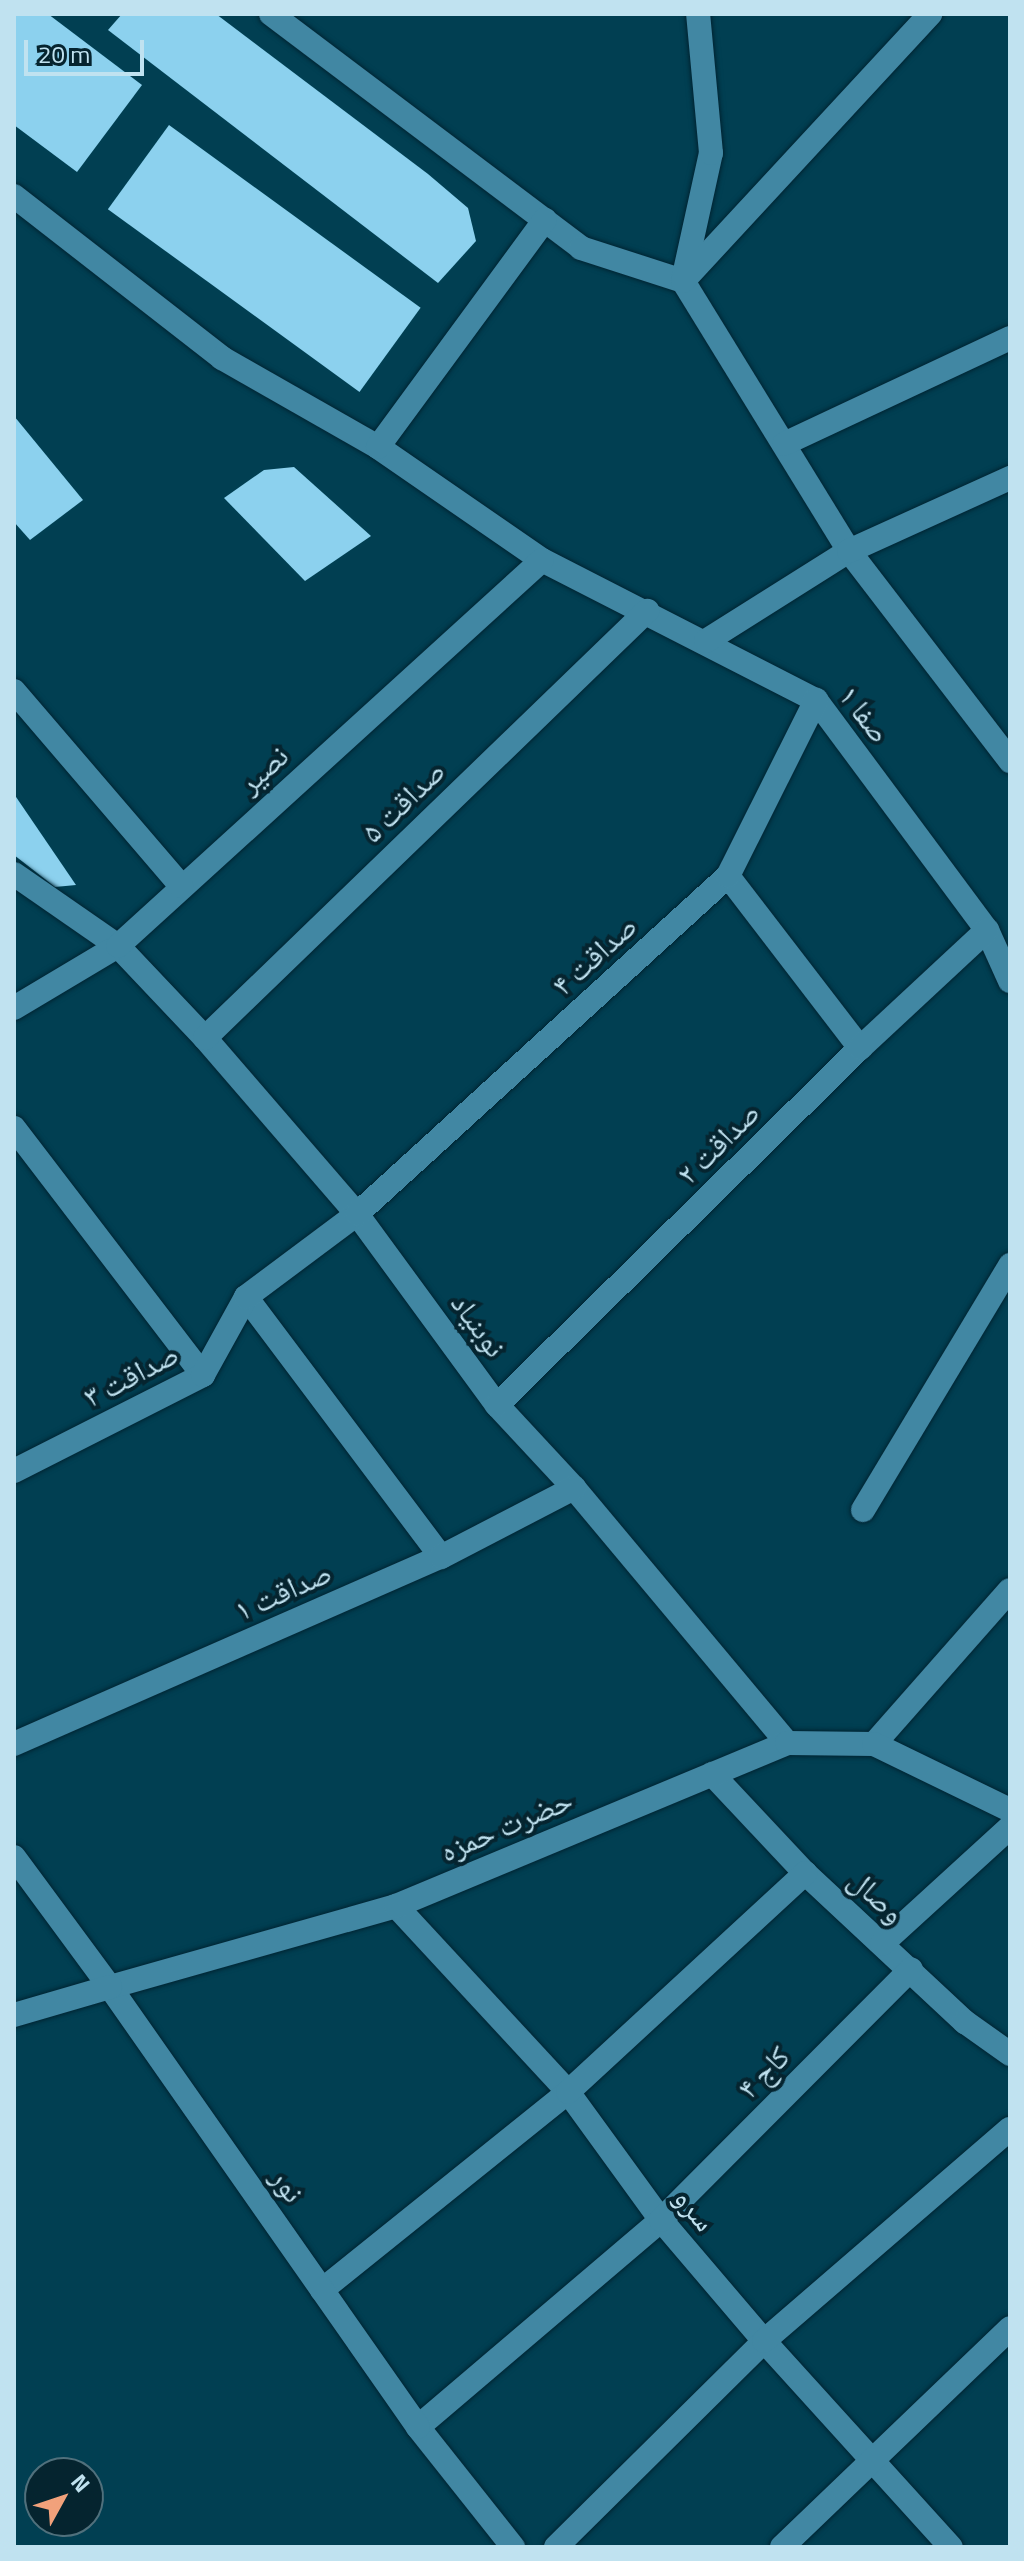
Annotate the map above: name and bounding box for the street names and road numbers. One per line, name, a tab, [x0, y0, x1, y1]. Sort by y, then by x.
street label: صفا ۱	[831, 678, 899, 750]
street label: نصیر	[231, 737, 295, 801]
street label: صداقت ۵	[354, 753, 452, 849]
street label: صداقت ۴	[544, 907, 644, 1003]
street label: صداقت ۲	[669, 1094, 767, 1192]
street label: نوبنیاد	[444, 1286, 514, 1364]
street label: صداقت ۳	[77, 1335, 185, 1415]
street label: صداقت ۱	[229, 1554, 337, 1628]
street label: حضرت حمزه	[434, 1781, 578, 1869]
street label: وصال	[842, 1861, 912, 1931]
street label: کاج ۴	[729, 2038, 797, 2106]
street label: نور	[264, 2161, 312, 2209]
street label: سرو	[667, 2180, 723, 2238]

